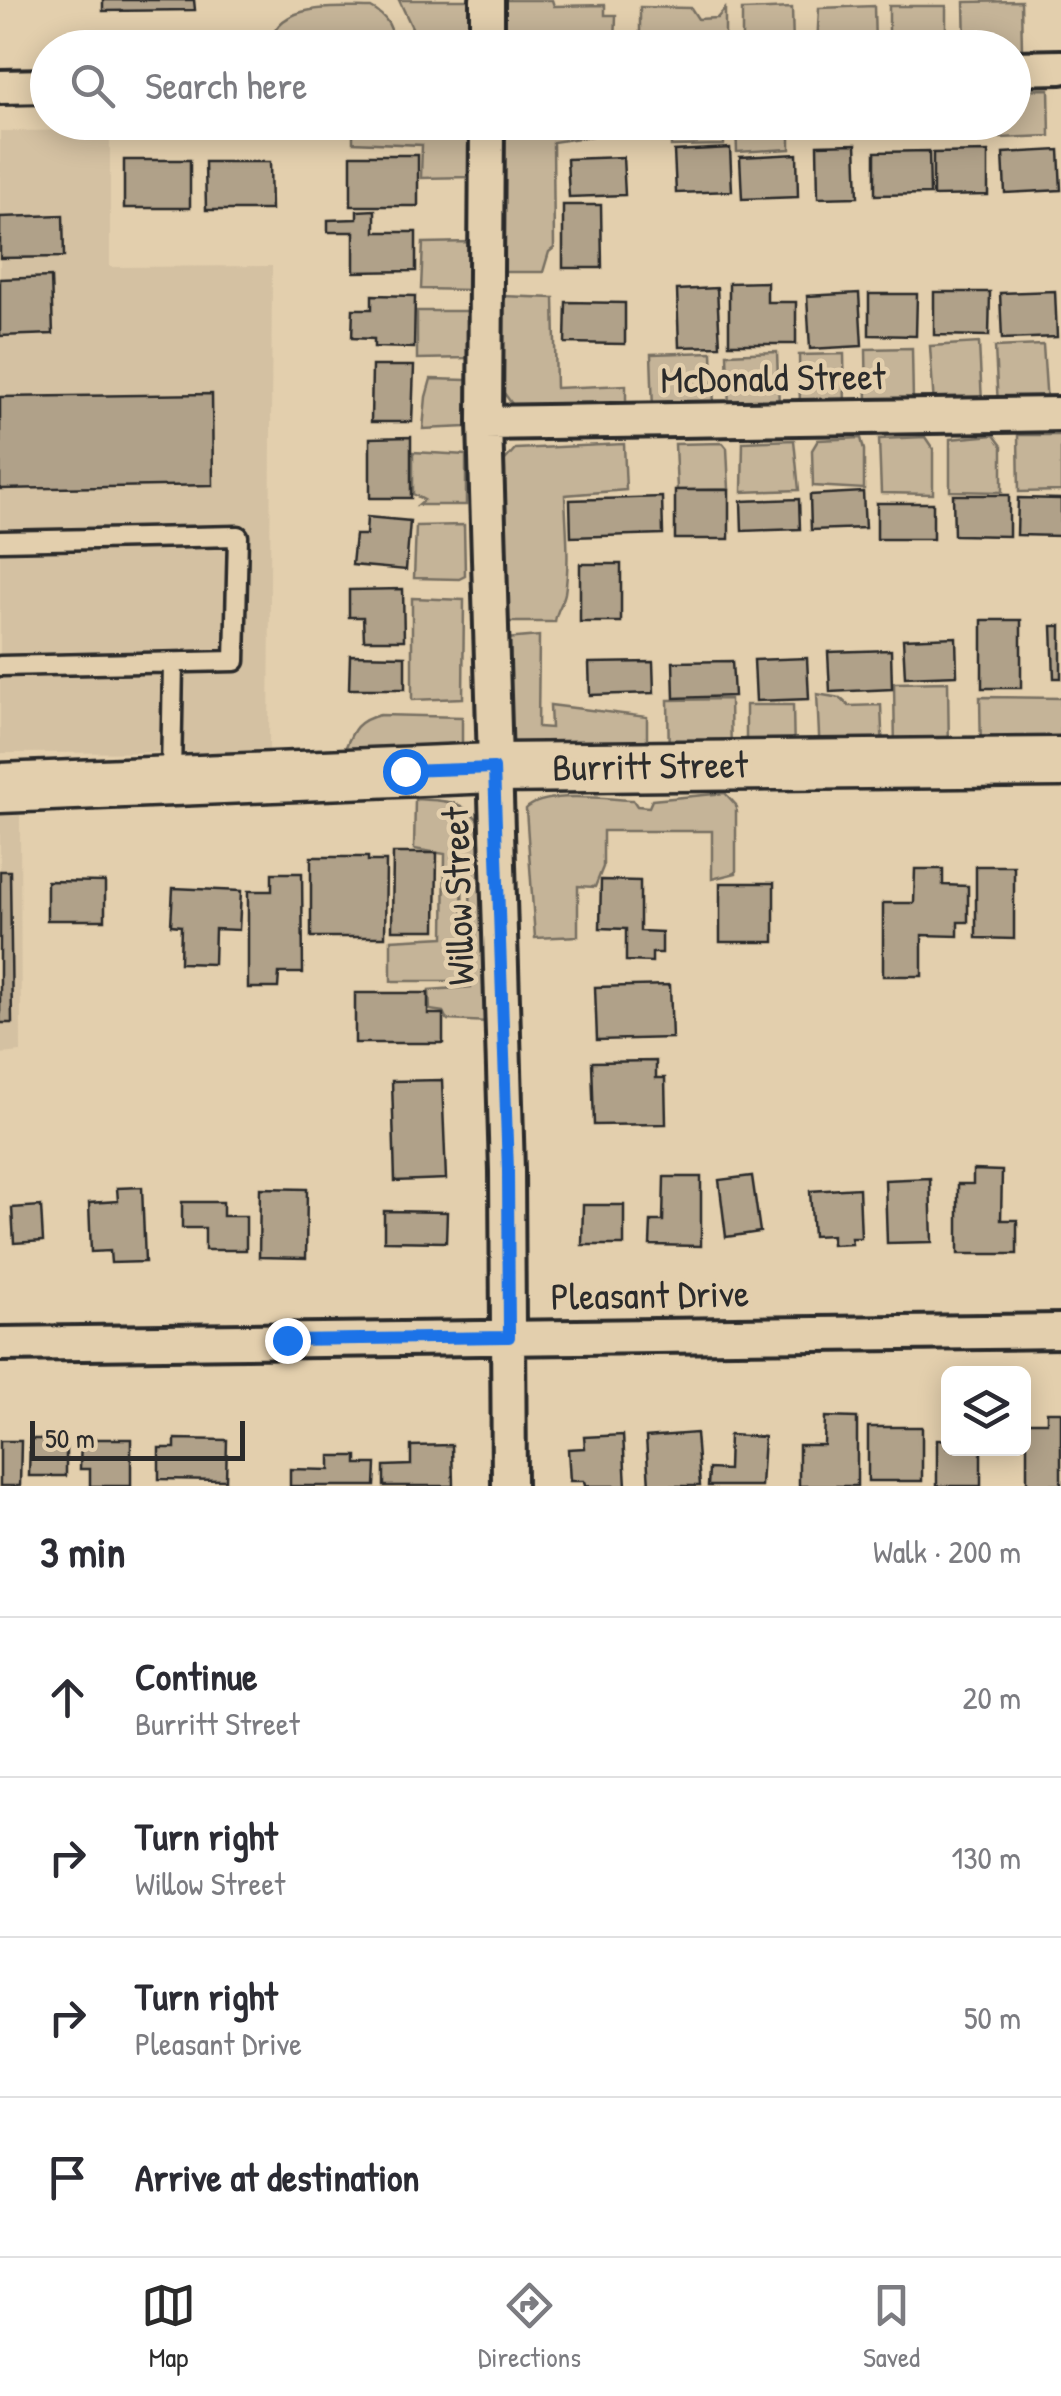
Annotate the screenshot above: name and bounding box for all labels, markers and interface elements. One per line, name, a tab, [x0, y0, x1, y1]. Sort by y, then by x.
search box	[30, 30, 1031, 140]
icon: search	[65, 58, 120, 113]
text: Search here	[145, 59, 307, 111]
street label: McDonald Street	[660, 349, 887, 405]
street label: Burritt Street	[552, 737, 749, 793]
route start	[383, 749, 429, 795]
street label: Willow Street	[428, 805, 486, 986]
street label: Pleasant Drive	[550, 1266, 750, 1322]
route end	[265, 1318, 311, 1364]
map controls	[941, 1366, 1031, 1456]
button: layers	[941, 1366, 1031, 1456]
scale bar	[30, 1416, 245, 1460]
text: 50 m	[45, 1419, 95, 1457]
text: 3 min	[40, 1523, 125, 1580]
text: Walk · 200 m	[873, 1530, 1021, 1573]
text: Continue	[135, 1650, 257, 1702]
icon: ahead	[40, 1670, 95, 1725]
text: 20 m	[963, 1676, 1021, 1719]
text: Burritt Street	[135, 1702, 300, 1745]
text: Turn right	[135, 1810, 278, 1862]
icon: right	[40, 1830, 95, 1885]
text: 130 m	[952, 1836, 1021, 1879]
text: Willow Street	[135, 1862, 285, 1905]
text: Turn right	[135, 1970, 278, 2022]
icon: right	[40, 1990, 95, 2045]
text: 50 m	[964, 1996, 1021, 2039]
text: Pleasant Drive	[135, 2022, 302, 2065]
icon: arrive	[40, 2150, 95, 2205]
text: Arrive at destination	[135, 2151, 419, 2203]
tab: Map	[141, 2278, 196, 2376]
tab: Directions	[478, 2278, 581, 2376]
tab: Saved	[863, 2278, 920, 2376]

